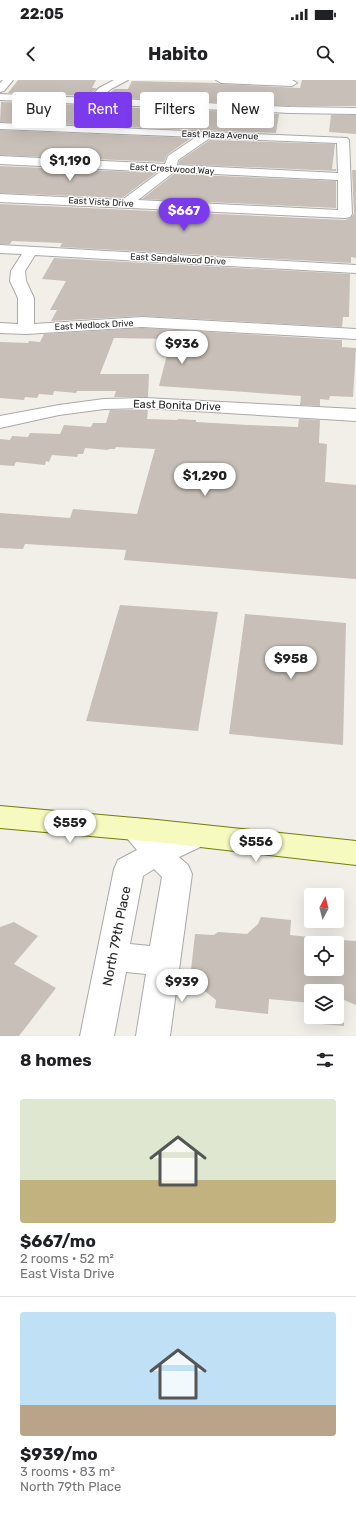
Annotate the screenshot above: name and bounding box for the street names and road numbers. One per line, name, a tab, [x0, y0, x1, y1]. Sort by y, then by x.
street label: East Plaza Avenue	[181, 129, 259, 141]
street label: East Crestwood Way	[129, 162, 215, 176]
street label: East Vista Drive	[68, 195, 134, 209]
street label: East Sandalwood Drive	[130, 251, 226, 267]
street label: East Medlock Drive	[54, 318, 134, 332]
street label: East Bonita Drive	[133, 397, 221, 414]
street label: North 79th Place	[99, 885, 134, 987]

